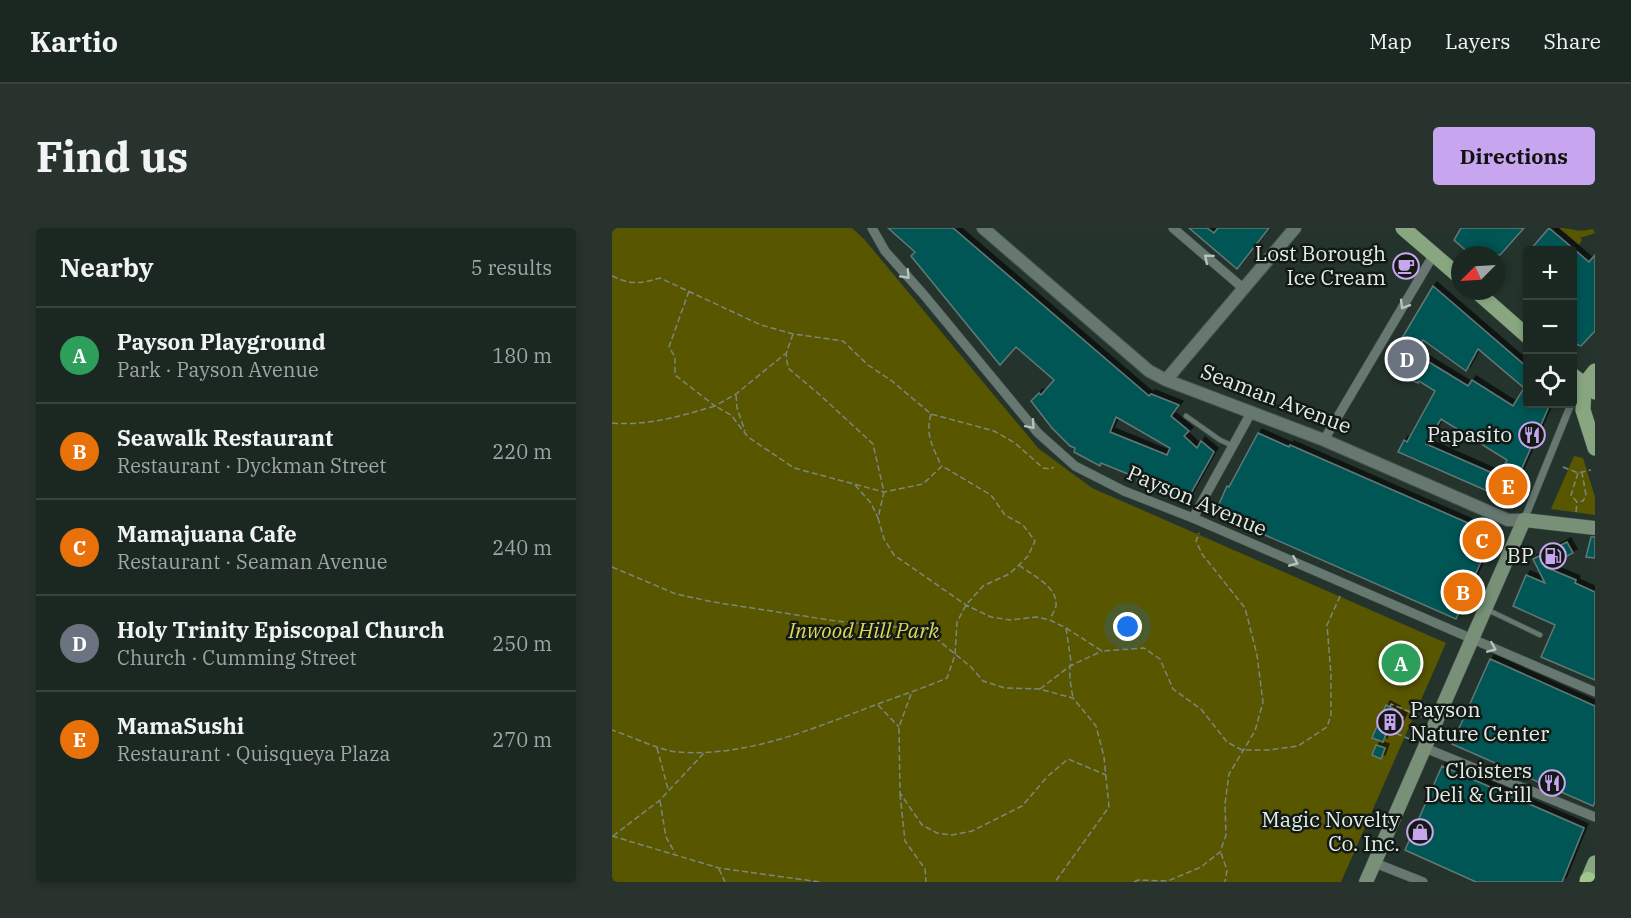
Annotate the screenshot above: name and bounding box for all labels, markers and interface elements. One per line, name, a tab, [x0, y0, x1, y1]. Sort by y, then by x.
text: Kartio	[30, 23, 118, 60]
text: Map	[1369, 27, 1412, 55]
text: Layers	[1445, 27, 1511, 55]
text: Share	[1544, 27, 1601, 55]
button: Directions	[1433, 127, 1595, 185]
text: Find us	[36, 129, 188, 184]
place label: Lost Borough Ice Cream	[1255, 239, 1386, 291]
north arrow	[1451, 246, 1505, 300]
map controls	[1523, 246, 1577, 408]
button: +	[1523, 246, 1577, 300]
text: Nearby	[60, 250, 154, 284]
cafe icon: Lost Borough Ice Cream	[1391, 251, 1421, 281]
text: 5 results	[471, 254, 552, 281]
one-way arrow	[1204, 255, 1215, 266]
one-way arrow	[898, 268, 909, 279]
one-way arrow	[1400, 299, 1411, 309]
button: −	[1523, 300, 1577, 354]
text: Payson Playground	[117, 327, 326, 356]
pin: D	[1388, 336, 1426, 382]
text: A	[73, 342, 86, 369]
text: 180 m	[492, 342, 552, 369]
button: locate	[1523, 354, 1577, 408]
text: Park · Payson Avenue	[117, 356, 319, 383]
street label: Seaman Avenue	[1197, 357, 1356, 440]
one-way arrow	[1024, 418, 1035, 429]
place label: Papasito	[1427, 420, 1512, 448]
restaurant icon: Papasito	[1517, 420, 1547, 450]
text: Seawalk Restaurant	[117, 423, 333, 452]
text: B	[72, 438, 87, 465]
text: 220 m	[492, 438, 552, 465]
text: Restaurant · Dyckman Street	[117, 452, 386, 479]
street label: Payson Avenue	[1123, 458, 1272, 542]
pin: E	[1488, 464, 1528, 508]
pin: C	[1462, 518, 1502, 562]
text: Mamajuana Cafe	[117, 519, 297, 548]
text: C	[73, 534, 86, 561]
text: 240 m	[492, 534, 552, 561]
place label: BP	[1507, 541, 1534, 569]
fuel station icon: BP	[1538, 541, 1568, 571]
text: Restaurant · Seaman Avenue	[117, 548, 387, 575]
one-way arrow	[1288, 555, 1299, 567]
pin: B	[1444, 570, 1482, 614]
your location	[1113, 612, 1142, 641]
text: Holy Trinity Episcopal Church	[117, 615, 445, 644]
park label: Inwood Hill Park	[787, 616, 940, 644]
text: D	[72, 630, 87, 657]
text: 250 m	[492, 630, 552, 657]
pin: A	[1382, 640, 1420, 686]
one-way arrow	[1486, 640, 1497, 652]
text: Church · Cumming Street	[117, 644, 357, 671]
place label: Payson Nature Center	[1410, 695, 1550, 747]
building icon: Payson Nature Center	[1375, 707, 1405, 737]
text: MamaSushi	[117, 711, 244, 740]
text: E	[73, 726, 86, 753]
text: 270 m	[492, 726, 552, 753]
text: Restaurant · Quisqueya Plaza	[117, 740, 390, 767]
place label: Cloisters Deli & Grill	[1425, 756, 1532, 808]
restaurant icon: Cloisters Deli & Grill	[1537, 768, 1567, 798]
place label: Magic Novelty Co. Inc.	[1262, 805, 1401, 857]
shop icon: Magic Novelty Co. Inc.	[1405, 817, 1435, 847]

